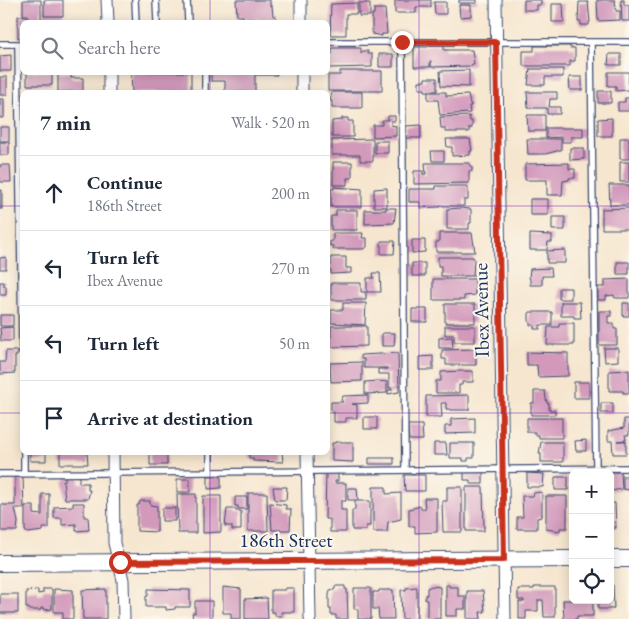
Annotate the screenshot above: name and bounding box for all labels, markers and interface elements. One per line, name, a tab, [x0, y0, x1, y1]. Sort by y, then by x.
search box	[20, 20, 330, 75]
route end	[391, 31, 414, 54]
icon: search	[38, 34, 66, 62]
text: Search here	[78, 35, 160, 60]
text: 7 min	[40, 109, 91, 136]
text: Walk · 520 m	[231, 112, 310, 133]
text: Continue	[87, 170, 162, 195]
icon: ahead	[40, 179, 68, 207]
text: 200 m	[271, 183, 310, 204]
text: 186th Street	[87, 195, 162, 216]
text: Turn left	[87, 245, 159, 270]
icon: left	[40, 254, 68, 282]
text: 270 m	[271, 258, 310, 279]
street label: Ibex Avenue	[467, 262, 495, 358]
text: Ibex Avenue	[87, 270, 163, 291]
icon: left	[40, 329, 68, 357]
text: Turn left	[87, 331, 159, 356]
text: 50 m	[279, 333, 310, 354]
icon: arrive	[40, 404, 68, 432]
text: Arrive at destination	[87, 406, 253, 431]
map controls	[569, 469, 614, 604]
button: +	[569, 469, 614, 514]
button: −	[569, 514, 614, 559]
street label: 186th Street	[239, 527, 333, 553]
route start	[109, 551, 132, 574]
button: locate	[569, 559, 614, 604]

